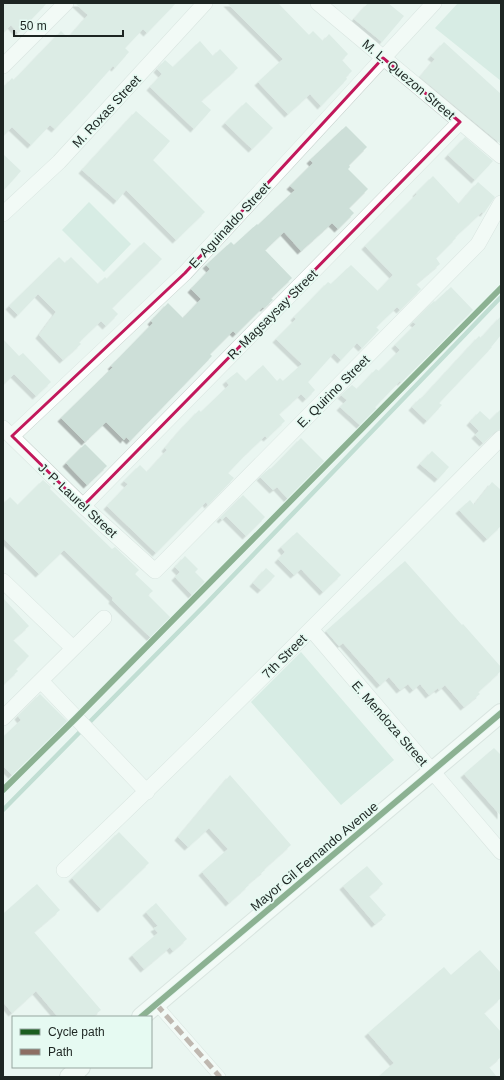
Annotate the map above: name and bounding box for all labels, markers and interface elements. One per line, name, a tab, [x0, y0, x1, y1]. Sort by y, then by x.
scale bar	[14, 12, 123, 38]
text: 50 m	[20, 19, 47, 33]
street label: M. L. Quezon Street	[359, 36, 458, 123]
street label: M. Roxas Street	[69, 72, 144, 151]
street label: E. Aguinaldo Street	[186, 179, 273, 271]
street label: R. Magsaysay Street	[224, 266, 321, 362]
street label: E. Quirino Street	[294, 352, 373, 431]
street label: J. P. Laurel Street	[35, 460, 120, 541]
street label: 7th Street	[259, 631, 310, 682]
street label: E. Mendoza Street	[349, 678, 431, 769]
street label: Mayor Gil Fernando Avenue	[248, 799, 381, 914]
legend	[12, 1016, 152, 1068]
text: Cycle path	[48, 1025, 105, 1039]
text: Path	[48, 1045, 73, 1059]

